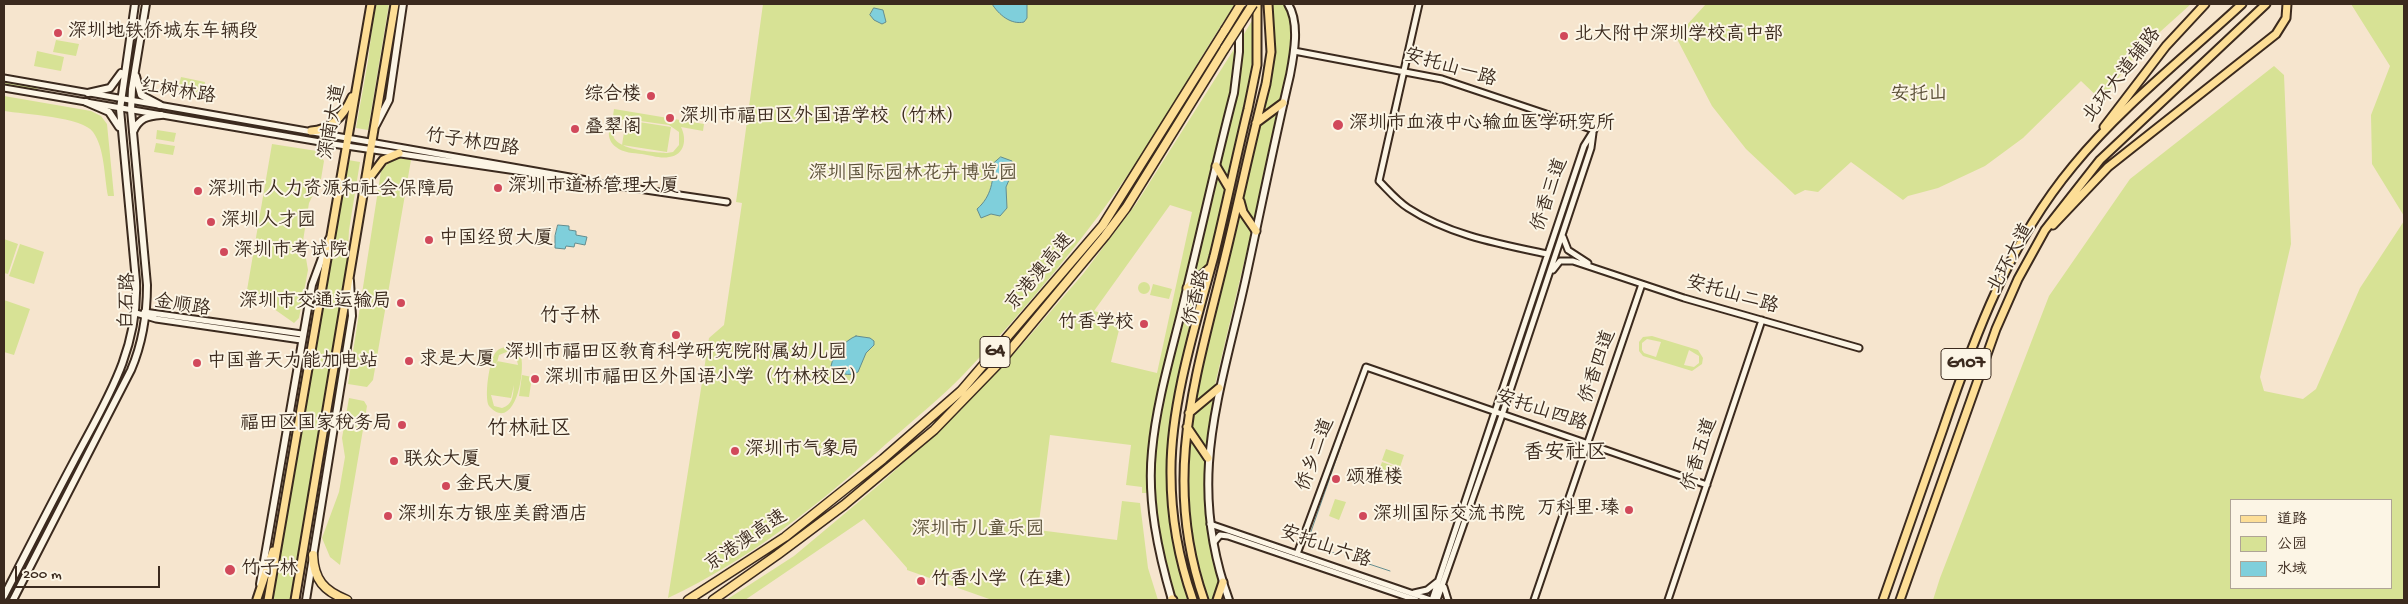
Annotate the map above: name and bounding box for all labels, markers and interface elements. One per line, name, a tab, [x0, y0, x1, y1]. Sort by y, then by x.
place label: 深圳地铁侨城东车辆段	[68, 22, 258, 44]
street label: 北环大道辅路	[2079, 24, 2167, 128]
place label: 北大附中深圳学校高中部	[1574, 25, 1783, 47]
marker: 深圳地铁侨城东车辆段	[52, 27, 64, 39]
marker: 北大附中深圳学校高中部	[1558, 30, 1570, 42]
street label: 安托山一路	[1401, 45, 1499, 93]
street label: 红树林路	[139, 76, 217, 110]
street label: 深南大道	[316, 83, 352, 161]
place label: 综合楼	[584, 85, 641, 107]
park label: 安托山	[1891, 85, 1947, 107]
marker: 综合楼	[645, 90, 657, 102]
place label: 深圳市福田区外国语学校（竹林）	[680, 107, 965, 129]
marker: 深圳市福田区外国语学校（竹林）	[664, 112, 676, 124]
place label: 深圳市血液中心输血医学研究所	[1349, 114, 1615, 136]
place label: 叠翠阁	[585, 118, 642, 140]
marker: 深圳市血液中心输血医学研究所	[1331, 118, 1345, 132]
marker: 叠翠阁	[569, 123, 581, 135]
street label: 竹子林四路	[423, 125, 521, 163]
street label: 侨香三道	[1528, 155, 1574, 235]
park label: 深圳国际园林花卉博览园	[809, 164, 1017, 186]
place label: 深圳市道桥管理大厦	[508, 177, 679, 199]
place label: 深圳市人力资源和社会保障局	[208, 180, 455, 202]
marker: 深圳市道桥管理大厦	[492, 182, 504, 194]
marker: 深圳市人力资源和社会保障局	[192, 185, 204, 197]
place label: 深圳人才园	[221, 211, 316, 233]
marker: 深圳人才园	[205, 216, 217, 228]
street label: 北环大道	[1984, 220, 2040, 298]
place label: 中国经贸大厦	[439, 229, 553, 251]
street label: 京港澳高速	[1002, 229, 1080, 317]
marker: 中国经贸大厦	[423, 234, 435, 246]
place label: 深圳市考试院	[234, 241, 348, 263]
marker: 深圳市考试院	[218, 246, 230, 258]
street label: 侨香路	[1180, 268, 1216, 328]
street label: 白石路	[117, 272, 141, 330]
street label: 安托山二路	[1683, 272, 1781, 320]
street label: 金顺路	[152, 291, 212, 323]
place label: 深圳市交通运输局	[239, 292, 391, 314]
marker: 深圳市交通运输局	[395, 297, 407, 309]
district label: 竹子林	[540, 306, 600, 330]
place label: 竹香学校	[1058, 313, 1134, 335]
marker: 竹香学校	[1138, 318, 1150, 330]
street label: 侨香四道	[1576, 327, 1622, 407]
marker: 深圳市福田区教育科学研究院附属幼儿园	[670, 329, 682, 341]
road number: G4	[980, 337, 1010, 368]
place label: 深圳市福田区教育科学研究院附属幼儿园	[505, 343, 847, 365]
road number: G107	[1941, 348, 1991, 379]
place label: 求是大厦	[419, 350, 495, 372]
place label: 中国普天力能加电站	[207, 352, 378, 374]
marker: 求是大厦	[403, 355, 415, 367]
marker: 中国普天力能加电站	[191, 357, 203, 369]
place label: 深圳市福田区外国语小学（竹林校区）	[545, 368, 868, 390]
marker: 深圳市福田区外国语小学（竹林校区）	[529, 373, 541, 385]
street label: 安托山四路	[1492, 386, 1590, 438]
place label: 福田区国家税务局	[240, 414, 392, 436]
street label: 侨乡二道	[1293, 415, 1341, 495]
street label: 侨香五道	[1678, 415, 1724, 495]
district label: 竹林社区	[487, 418, 571, 444]
marker: 福田区国家税务局	[396, 419, 408, 431]
place label: 深圳市气象局	[745, 440, 859, 462]
district label: 香安社区	[1523, 442, 1607, 468]
marker: 深圳市气象局	[729, 445, 741, 457]
place label: 联众大厦	[404, 450, 480, 472]
marker: 联众大厦	[388, 455, 400, 467]
place label: 颂雅楼	[1346, 468, 1403, 490]
marker: 颂雅楼	[1330, 473, 1342, 485]
place label: 金民大厦	[456, 475, 532, 497]
marker: 金民大厦	[440, 480, 452, 492]
place label: 万科里·瑧	[1537, 499, 1619, 521]
legend	[2230, 499, 2393, 589]
marker: 万科里·瑧	[1623, 504, 1635, 516]
place label: 深圳东方银座美爵酒店	[398, 505, 588, 527]
place label: 深圳国际交流书院	[1373, 505, 1525, 527]
street label: 京港澳高速	[701, 506, 793, 578]
marker: 深圳东方银座美爵酒店	[382, 510, 394, 522]
marker: 深圳国际交流书院	[1357, 510, 1369, 522]
text: 道路	[2277, 511, 2307, 529]
park label: 深圳市儿童乐园	[912, 520, 1044, 542]
street label: 安托山六路	[1276, 522, 1374, 574]
text: 公园	[2277, 536, 2307, 554]
scale bar	[18, 556, 162, 588]
place label: 竹子林	[241, 559, 298, 581]
text: 水域	[2277, 561, 2307, 579]
marker: 竹子林	[223, 563, 237, 577]
text: 200 m	[23, 566, 62, 584]
place label: 竹香小学（在建）	[931, 570, 1083, 592]
marker: 竹香小学（在建）	[915, 575, 927, 587]

